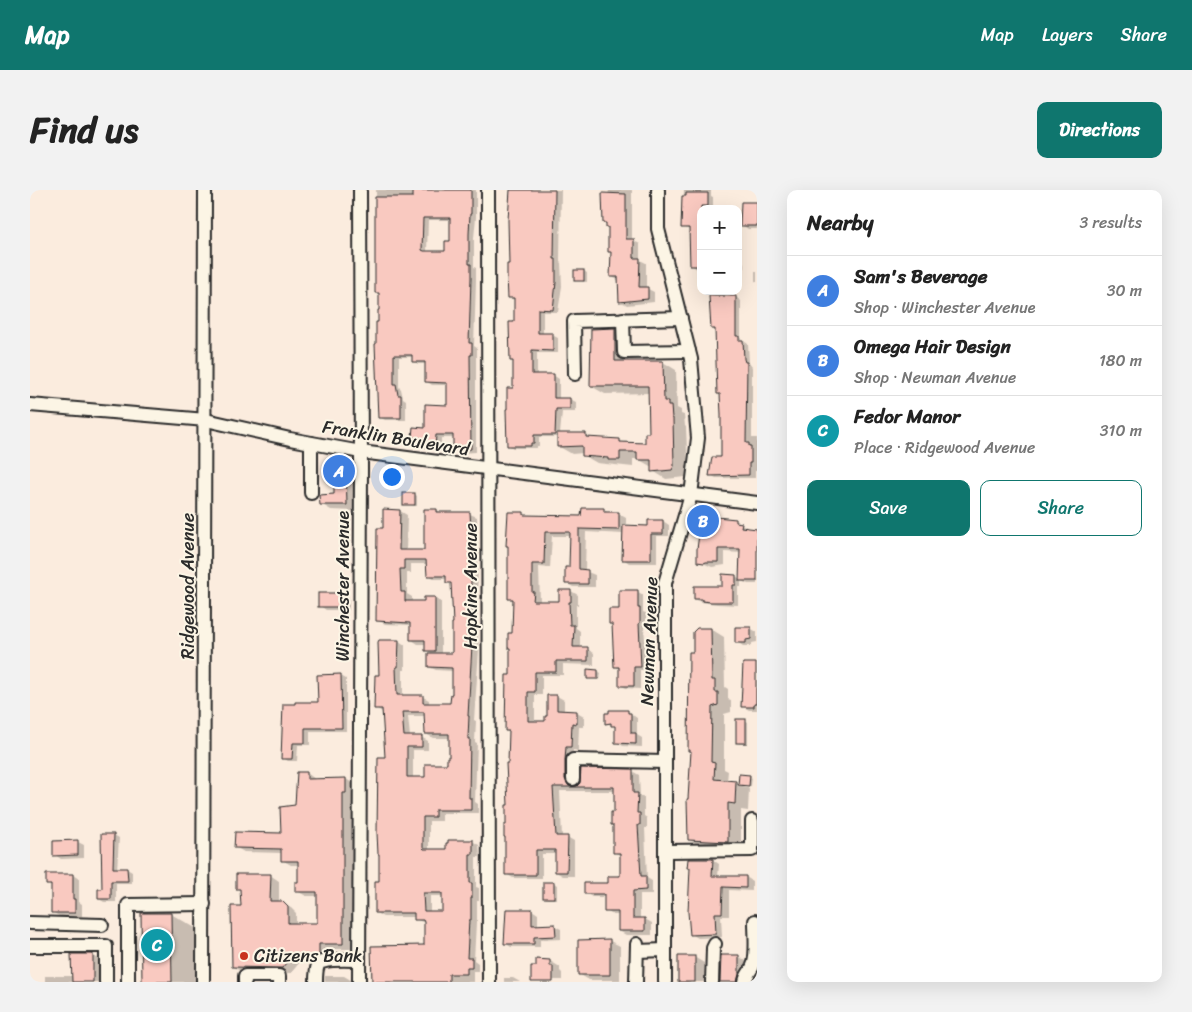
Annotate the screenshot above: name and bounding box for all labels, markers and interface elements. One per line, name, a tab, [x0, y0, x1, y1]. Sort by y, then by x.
text: Map	[25, 14, 69, 56]
text: Map	[981, 19, 1014, 51]
text: Layers	[1042, 19, 1093, 51]
text: Share	[1121, 19, 1167, 51]
text: Find us	[30, 99, 138, 161]
button: Directions	[1037, 102, 1162, 158]
text: Nearby	[807, 204, 873, 242]
map controls	[697, 205, 742, 295]
button: +	[697, 205, 742, 250]
text: 3 results	[1079, 208, 1142, 237]
button: −	[697, 250, 742, 295]
text: Sam's Beverage	[854, 260, 988, 293]
text: A	[818, 276, 828, 305]
text: 30 m	[1107, 276, 1142, 305]
text: Shop · Winchester Avenue	[854, 293, 1035, 322]
text: Omega Hair Design	[854, 330, 1011, 363]
text: B	[818, 346, 828, 375]
text: 180 m	[1099, 346, 1142, 375]
text: Shop · Newman Avenue	[854, 363, 1016, 392]
text: Fedor Manor	[854, 400, 960, 433]
street label: Franklin Boulevard	[320, 411, 473, 466]
text: C	[818, 416, 828, 445]
text: 310 m	[1100, 416, 1142, 445]
text: Place · Ridgewood Avenue	[854, 433, 1035, 462]
pin: A	[323, 452, 355, 490]
your location	[379, 464, 405, 490]
button: Save	[807, 480, 970, 536]
button: Share	[980, 480, 1142, 536]
pin: B	[687, 502, 719, 540]
street label: Winchester Avenue	[327, 510, 359, 661]
street label: Ridgewood Avenue	[172, 513, 204, 659]
street label: Hopkins Avenue	[455, 523, 487, 649]
street label: Newman Avenue	[631, 576, 667, 706]
pin: C	[141, 926, 173, 964]
place label: Citizens Bank	[254, 940, 363, 972]
marker: Citizens Bank	[238, 950, 250, 962]

